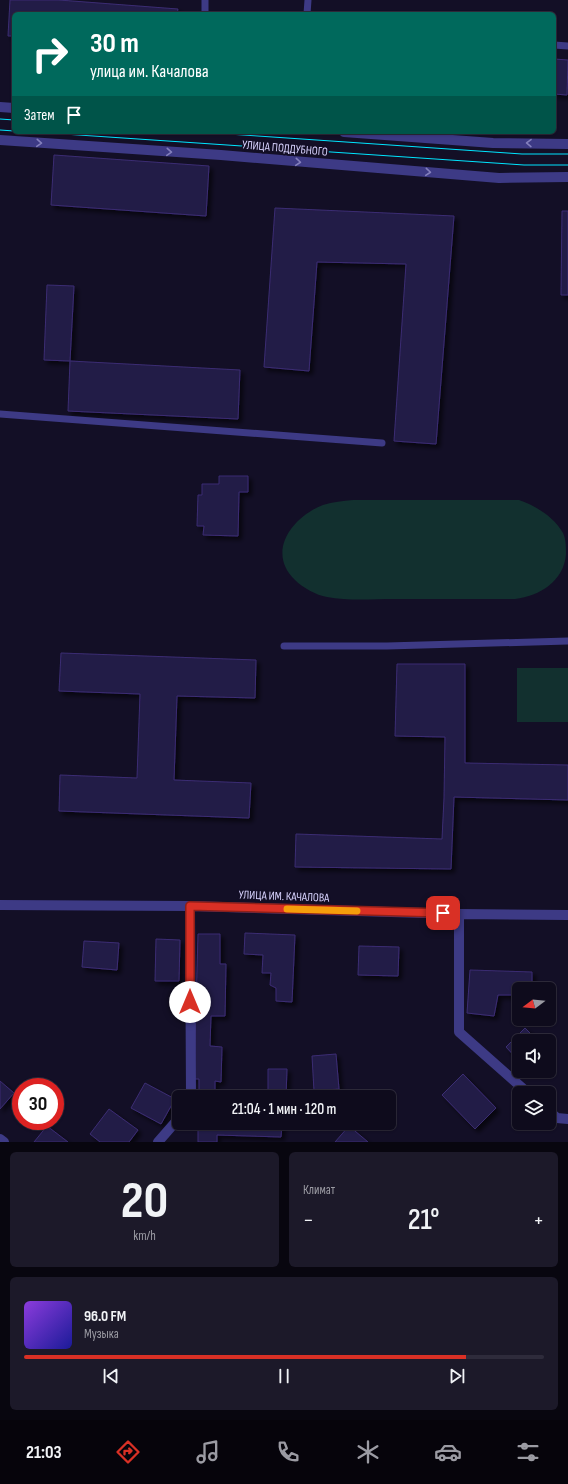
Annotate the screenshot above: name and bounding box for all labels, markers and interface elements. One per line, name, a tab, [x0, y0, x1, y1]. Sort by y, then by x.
text: 30 m	[90, 27, 139, 60]
icon: right	[24, 28, 76, 80]
text: улица им. Качалова	[90, 61, 209, 82]
icon: arrive	[63, 104, 85, 126]
text: Затем	[24, 106, 55, 125]
street label: УЛИЦА ПОДДУБНОГО	[241, 137, 329, 160]
one-way arrow	[36, 138, 42, 147]
one-way arrow	[526, 139, 532, 147]
one-way arrow	[166, 147, 172, 156]
one-way arrow	[295, 157, 301, 166]
one-way arrow	[425, 168, 431, 177]
street label: УЛИЦА ИМ. КАЧАЛОВА	[238, 887, 330, 906]
pin	[426, 896, 460, 930]
icon: arrive	[432, 902, 454, 924]
position arrow	[169, 981, 211, 1023]
north arrow	[512, 982, 556, 1026]
map controls	[512, 982, 556, 1130]
button: sound	[512, 1034, 556, 1078]
speed limit sign: 30	[12, 1078, 64, 1130]
button: layers	[512, 1086, 556, 1130]
text: 21:04 · 1 мин · 120 m	[232, 1100, 336, 1119]
text: 20	[121, 1170, 168, 1233]
text: Климат	[303, 1182, 335, 1198]
text: 21°	[408, 1202, 439, 1238]
text: −	[303, 1207, 314, 1234]
text: +	[533, 1207, 544, 1234]
text: km/h	[133, 1228, 156, 1244]
text: 96.0 FM	[84, 1307, 126, 1326]
text: Музыка	[84, 1326, 119, 1342]
icon: previous	[100, 1365, 122, 1387]
icon: pause	[273, 1365, 295, 1387]
icon: next	[446, 1365, 468, 1387]
icon: directions	[114, 1438, 142, 1466]
icon: music	[194, 1438, 222, 1466]
icon: phone	[274, 1438, 302, 1466]
icon: climate	[354, 1438, 382, 1466]
icon: car	[434, 1438, 462, 1466]
icon: filters	[514, 1438, 542, 1466]
text: 21:03	[26, 1442, 62, 1463]

